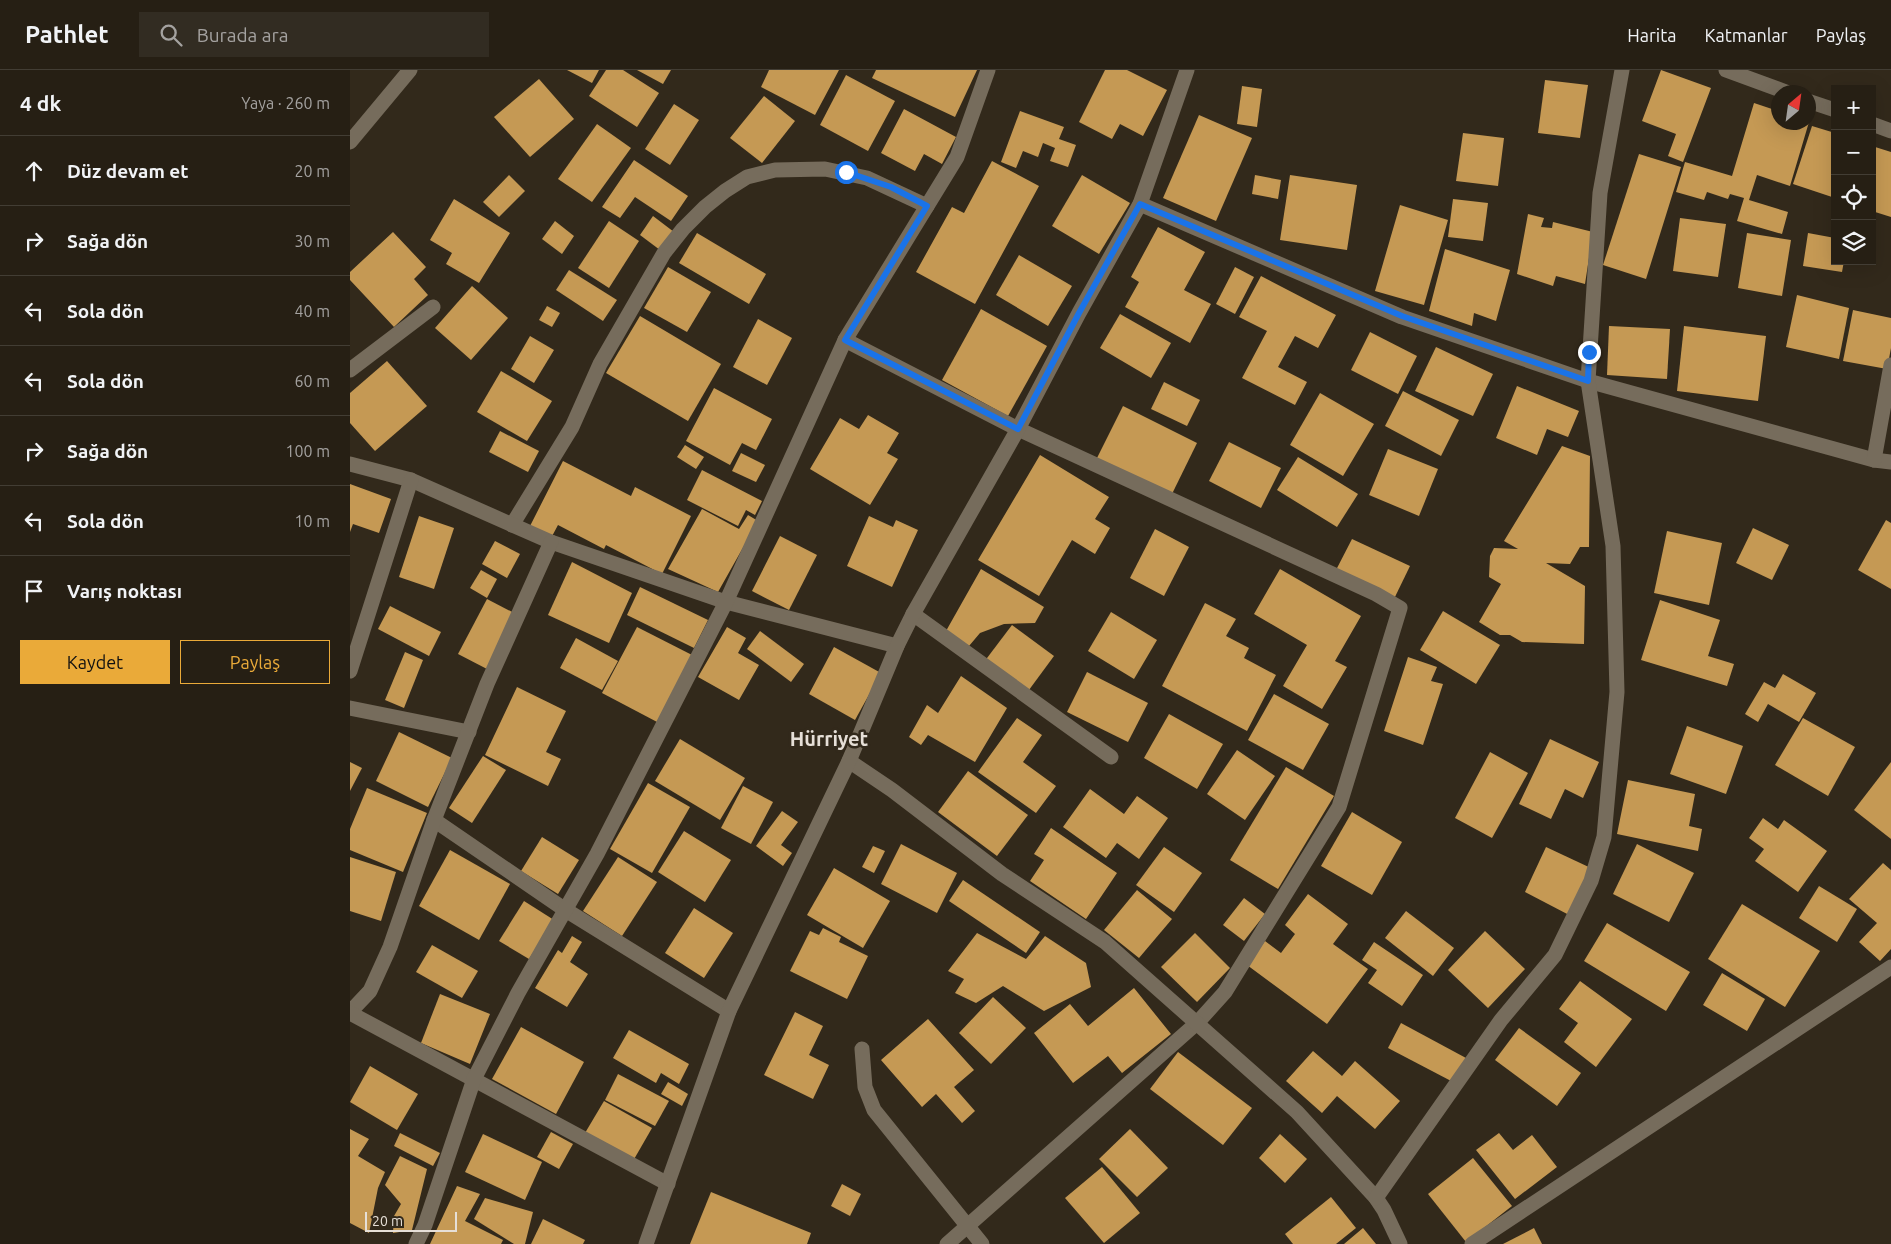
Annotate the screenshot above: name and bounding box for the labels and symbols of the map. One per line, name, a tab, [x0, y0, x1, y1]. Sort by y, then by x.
north arrow	[1771, 85, 1816, 130]
route start	[835, 161, 858, 184]
route end	[1578, 341, 1601, 364]
district label: Hürriyet	[790, 727, 869, 750]
scale bar	[365, 1209, 458, 1232]

